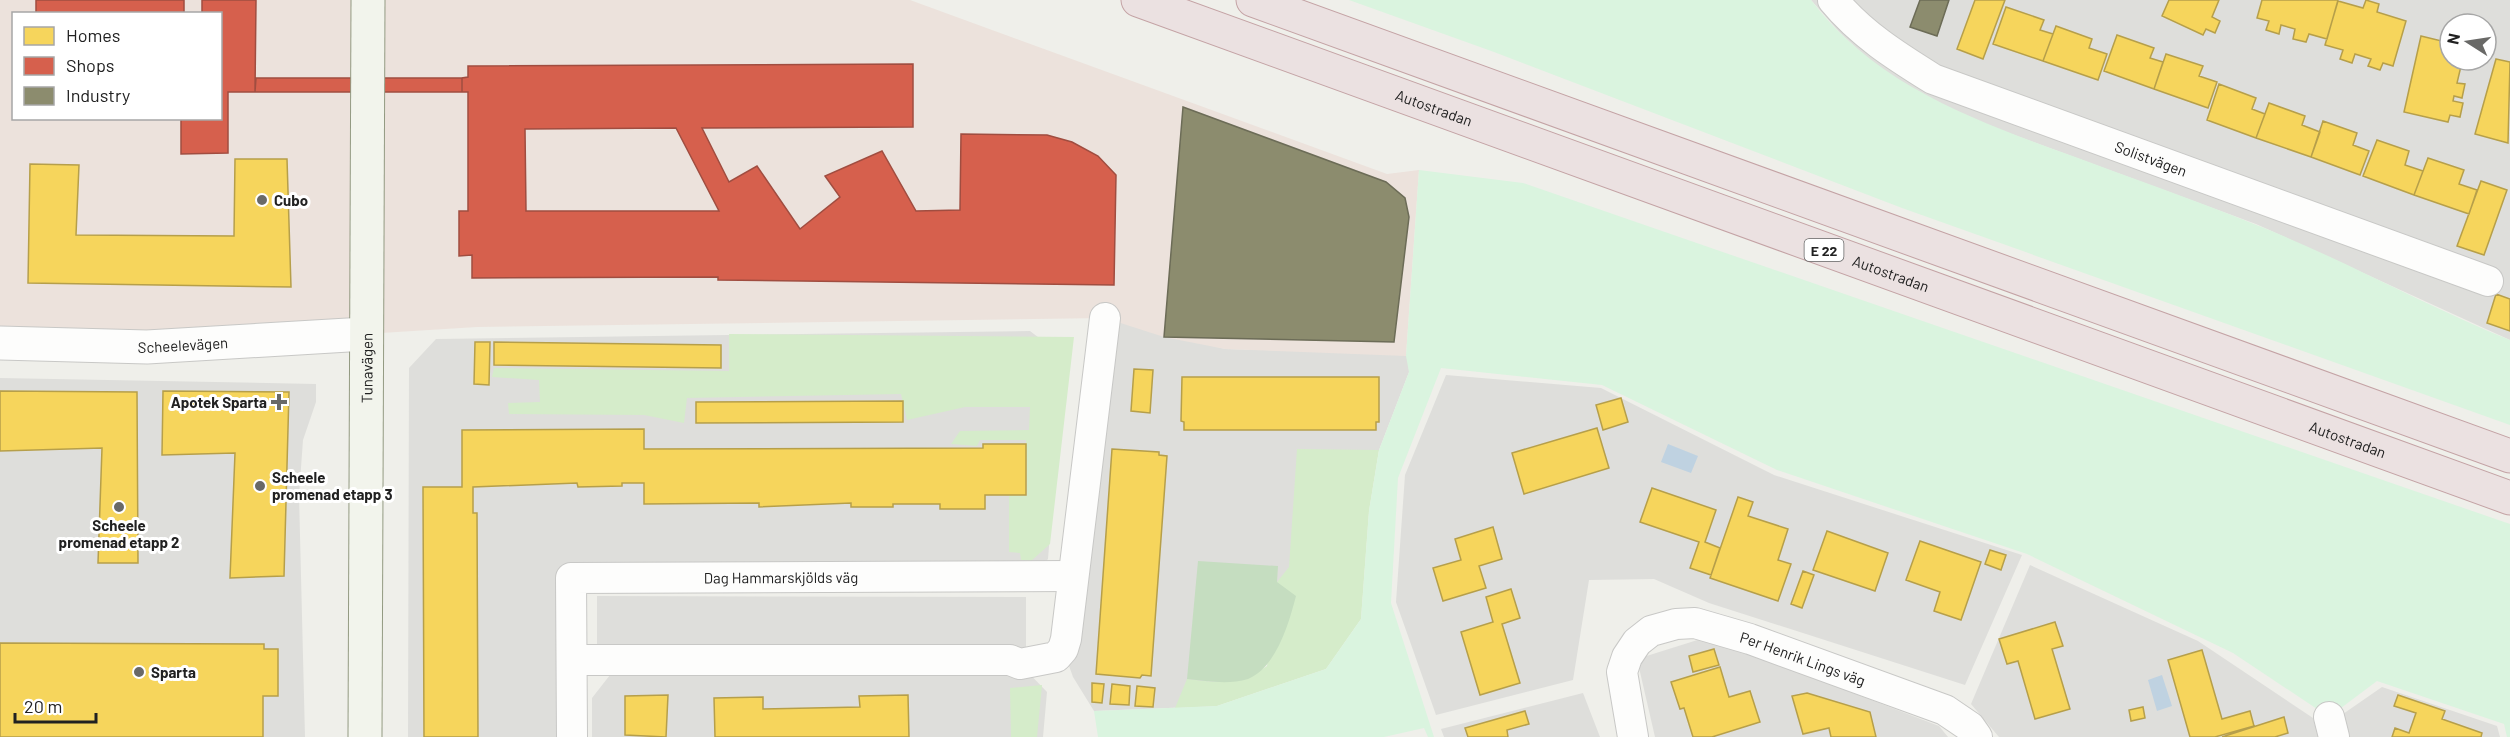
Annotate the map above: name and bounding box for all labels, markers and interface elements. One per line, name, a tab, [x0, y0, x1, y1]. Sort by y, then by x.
legend	[12, 12, 222, 120]
north arrow	[2438, 12, 2498, 72]
text: Homes	[66, 24, 120, 46]
text: N	[2442, 32, 2463, 46]
text: Shops	[66, 54, 115, 76]
text: Industry	[66, 84, 130, 106]
street label: Autostradan	[1393, 85, 1475, 130]
street label: Solistvägen	[2112, 137, 2190, 180]
place label: Cubo	[274, 191, 308, 209]
marker: Cubo	[255, 193, 269, 207]
road number: E 22	[1804, 239, 1844, 261]
street label: Autostradan	[1850, 251, 1932, 295]
street label: Scheelevägen	[137, 333, 229, 356]
street label: Tunavägen	[357, 333, 376, 403]
place label: Apotek Sparta	[171, 393, 267, 411]
marker: Apotek Sparta	[272, 395, 286, 409]
street label: Autostradan	[2307, 417, 2389, 461]
place label: Scheele promenad etapp 3	[272, 468, 392, 503]
marker: Scheele promenad etapp 3	[253, 479, 267, 493]
marker: Scheele promenad etapp 2	[112, 500, 126, 514]
place label: Scheele promenad etapp 2	[59, 516, 179, 551]
street label: Dag Hammarskjölds väg	[704, 568, 858, 586]
street label: Per Henrik Lings väg	[1738, 628, 1868, 689]
place label: Sparta	[151, 663, 196, 681]
marker: Sparta	[132, 665, 146, 679]
scale bar	[15, 686, 96, 724]
text: 20 m	[24, 695, 62, 717]

